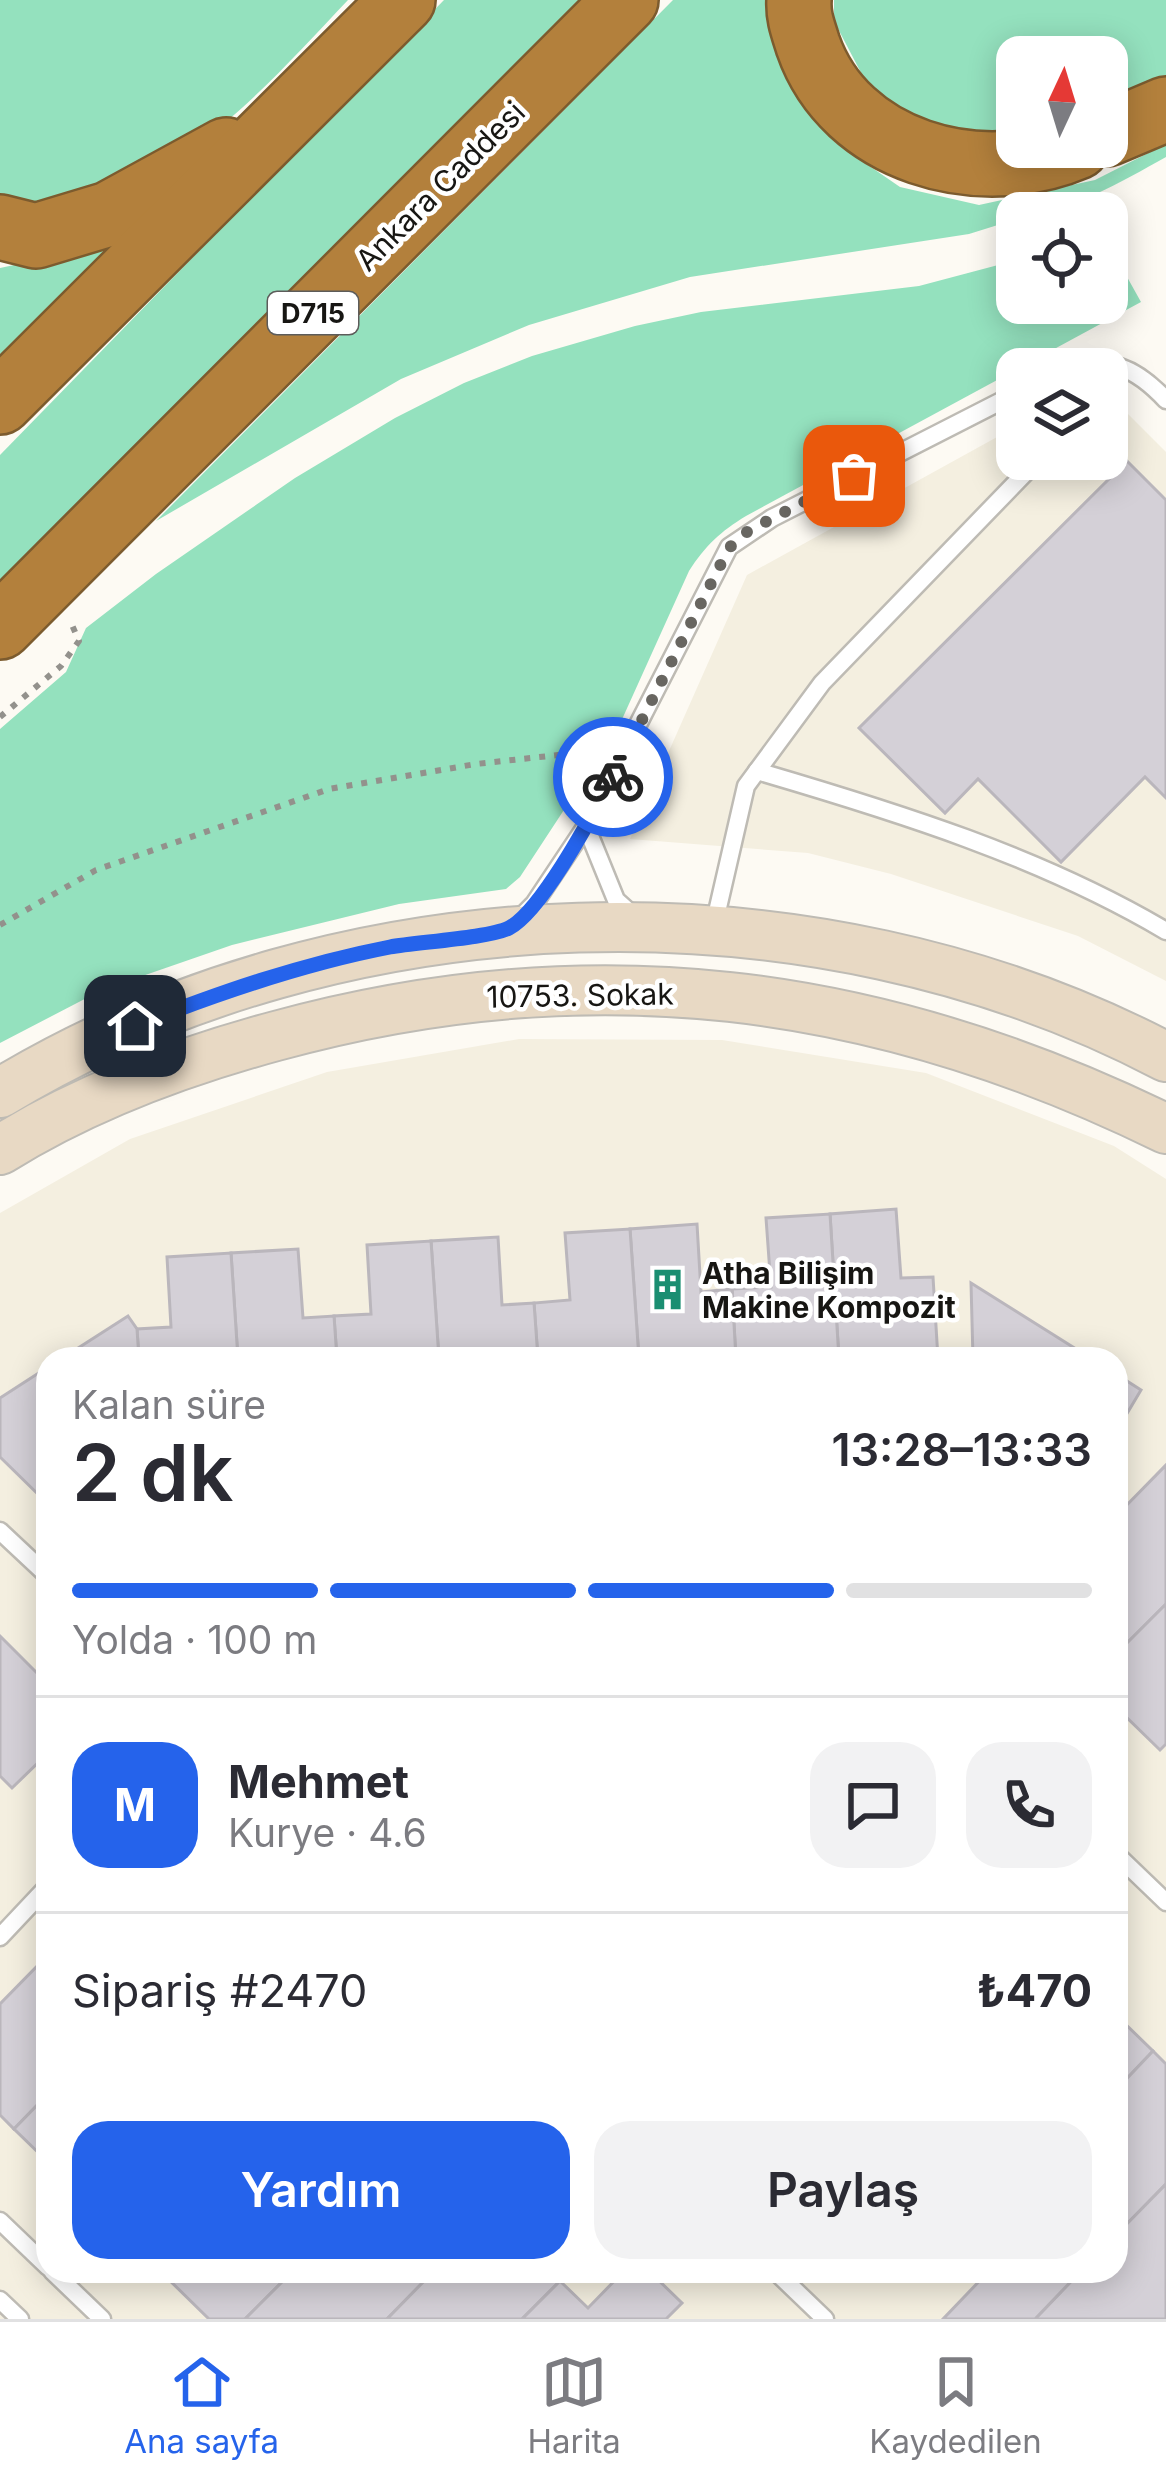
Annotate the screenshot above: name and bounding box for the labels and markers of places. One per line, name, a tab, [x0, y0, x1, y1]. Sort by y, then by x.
pin	[803, 425, 905, 527]
pin	[84, 975, 186, 1077]
place label: Atha Bilişim Makine Kompozit	[702, 1255, 956, 1325]
building icon: Atha Bilişim Makine Kompozit	[645, 1267, 691, 1313]

